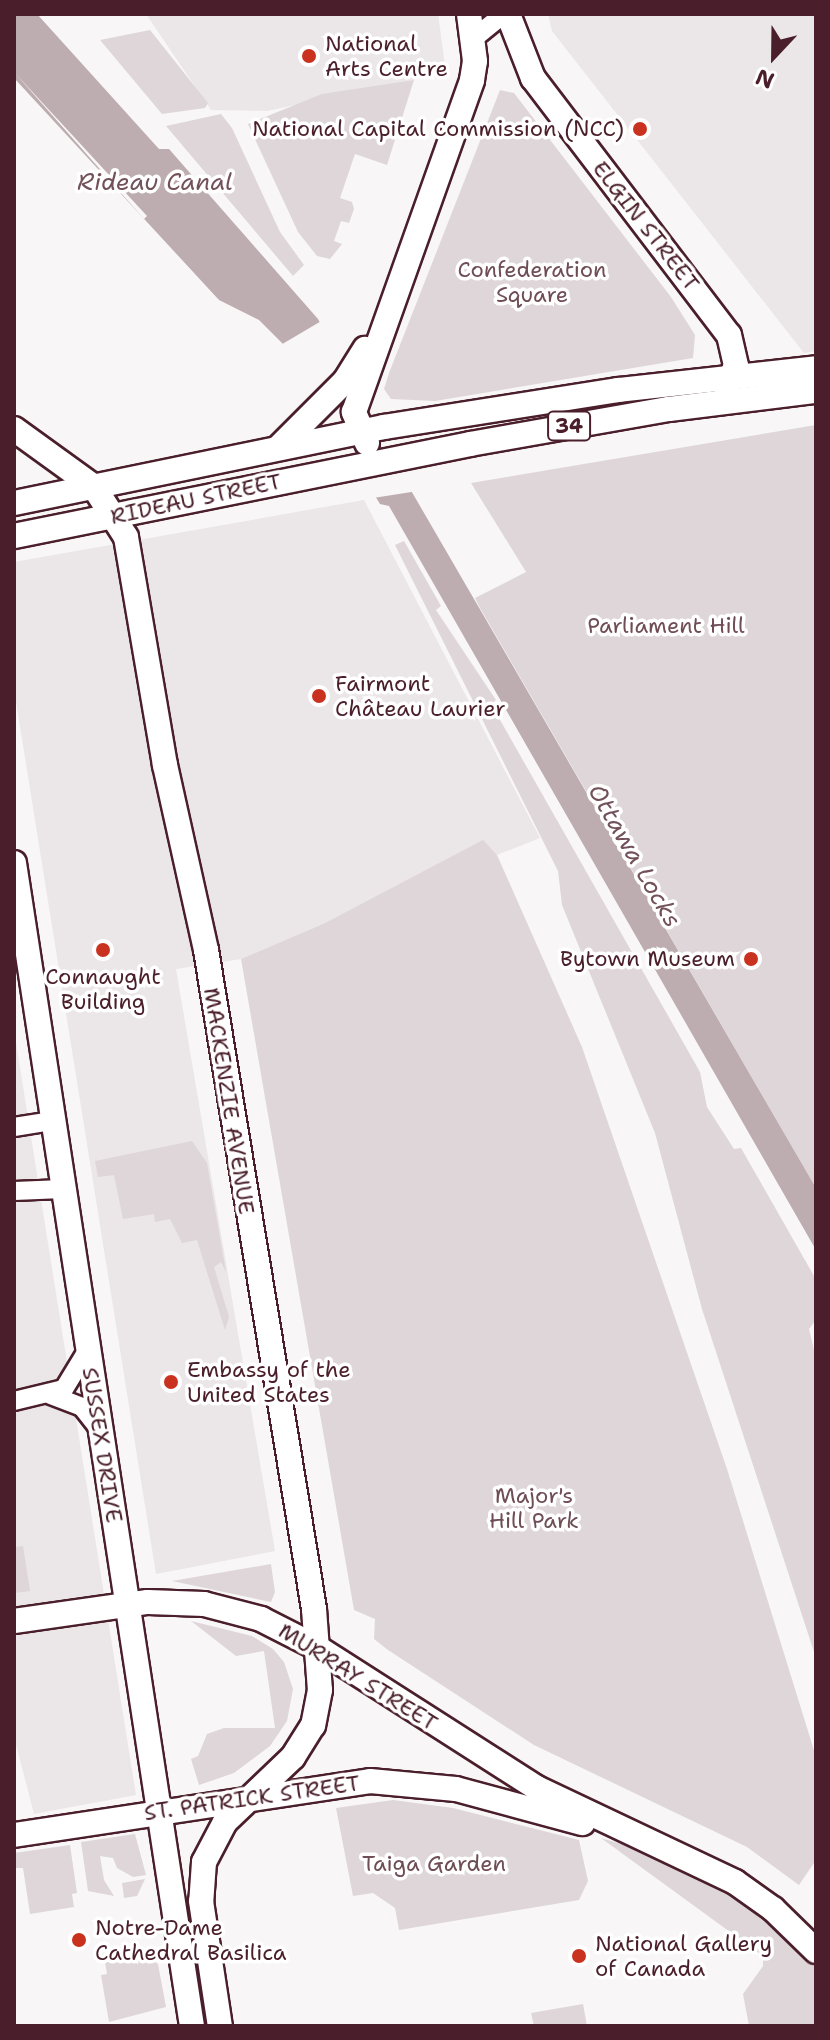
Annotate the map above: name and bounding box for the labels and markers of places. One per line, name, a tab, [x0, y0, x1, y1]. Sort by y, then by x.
place label: National Arts Centre	[325, 30, 448, 82]
marker: National Arts Centre	[300, 47, 318, 65]
place label: National Capital Commission (NCC)	[252, 116, 624, 142]
marker: National Capital Commission (NCC)	[631, 120, 649, 138]
place label: Fairmont Château Laurier	[335, 670, 506, 722]
marker: Fairmont Château Laurier	[310, 687, 328, 705]
marker: Connaught Building	[94, 941, 112, 959]
place label: Bytown Museum	[560, 946, 735, 972]
marker: Bytown Museum	[742, 950, 760, 968]
place label: Connaught Building	[45, 963, 161, 1014]
place label: Embassy of the United States	[187, 1356, 351, 1408]
marker: Embassy of the United States	[162, 1373, 180, 1391]
place label: Notre-Dame Cathedral Basilica	[95, 1914, 287, 1966]
place label: National Gallery of Canada	[595, 1930, 772, 1982]
marker: Notre-Dame Cathedral Basilica	[70, 1931, 88, 1949]
marker: National Gallery of Canada	[570, 1947, 588, 1965]

